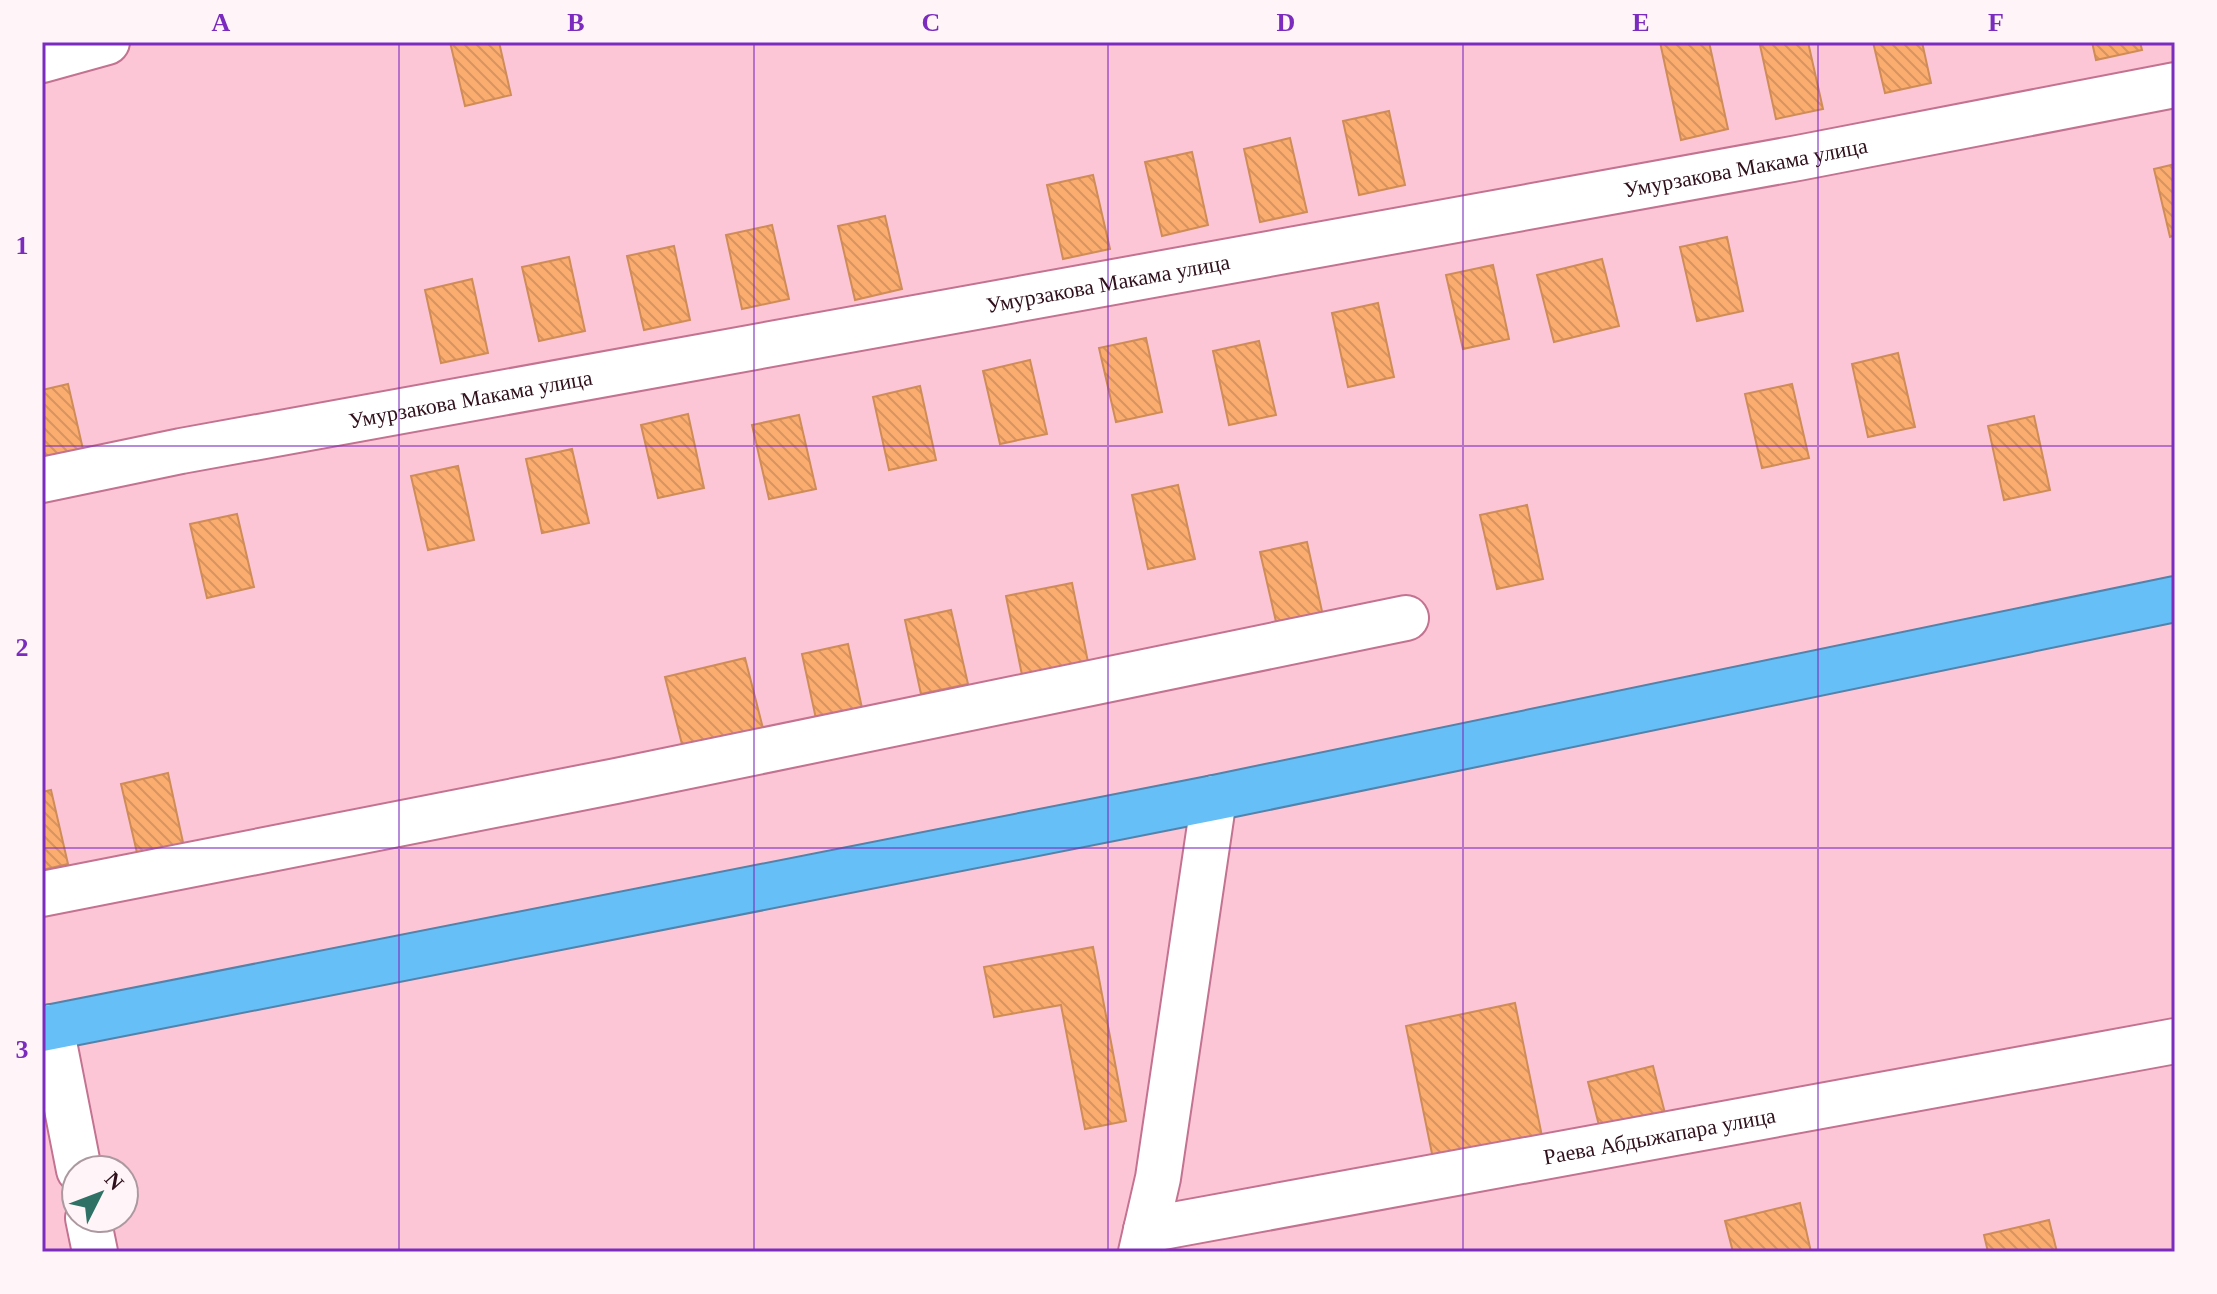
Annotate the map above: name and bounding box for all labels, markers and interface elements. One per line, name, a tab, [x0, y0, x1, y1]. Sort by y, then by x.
text: A	[212, 8, 231, 37]
text: B	[567, 8, 585, 37]
text: C	[922, 8, 940, 37]
text: D	[1277, 8, 1295, 37]
text: E	[1632, 8, 1650, 37]
text: F	[1988, 8, 2004, 37]
street label: Умурзакова Макама улица	[1622, 132, 1870, 202]
text: 1	[16, 231, 29, 260]
street label: Умурзакова Макама улица	[984, 249, 1232, 317]
street label: Умурзакова Макама улица	[346, 364, 594, 433]
text: 2	[16, 633, 29, 662]
text: 3	[16, 1035, 29, 1064]
street label: Раева Абдыжапара улица	[1541, 1102, 1778, 1169]
north arrow	[60, 1154, 140, 1234]
text: N	[100, 1167, 129, 1195]

